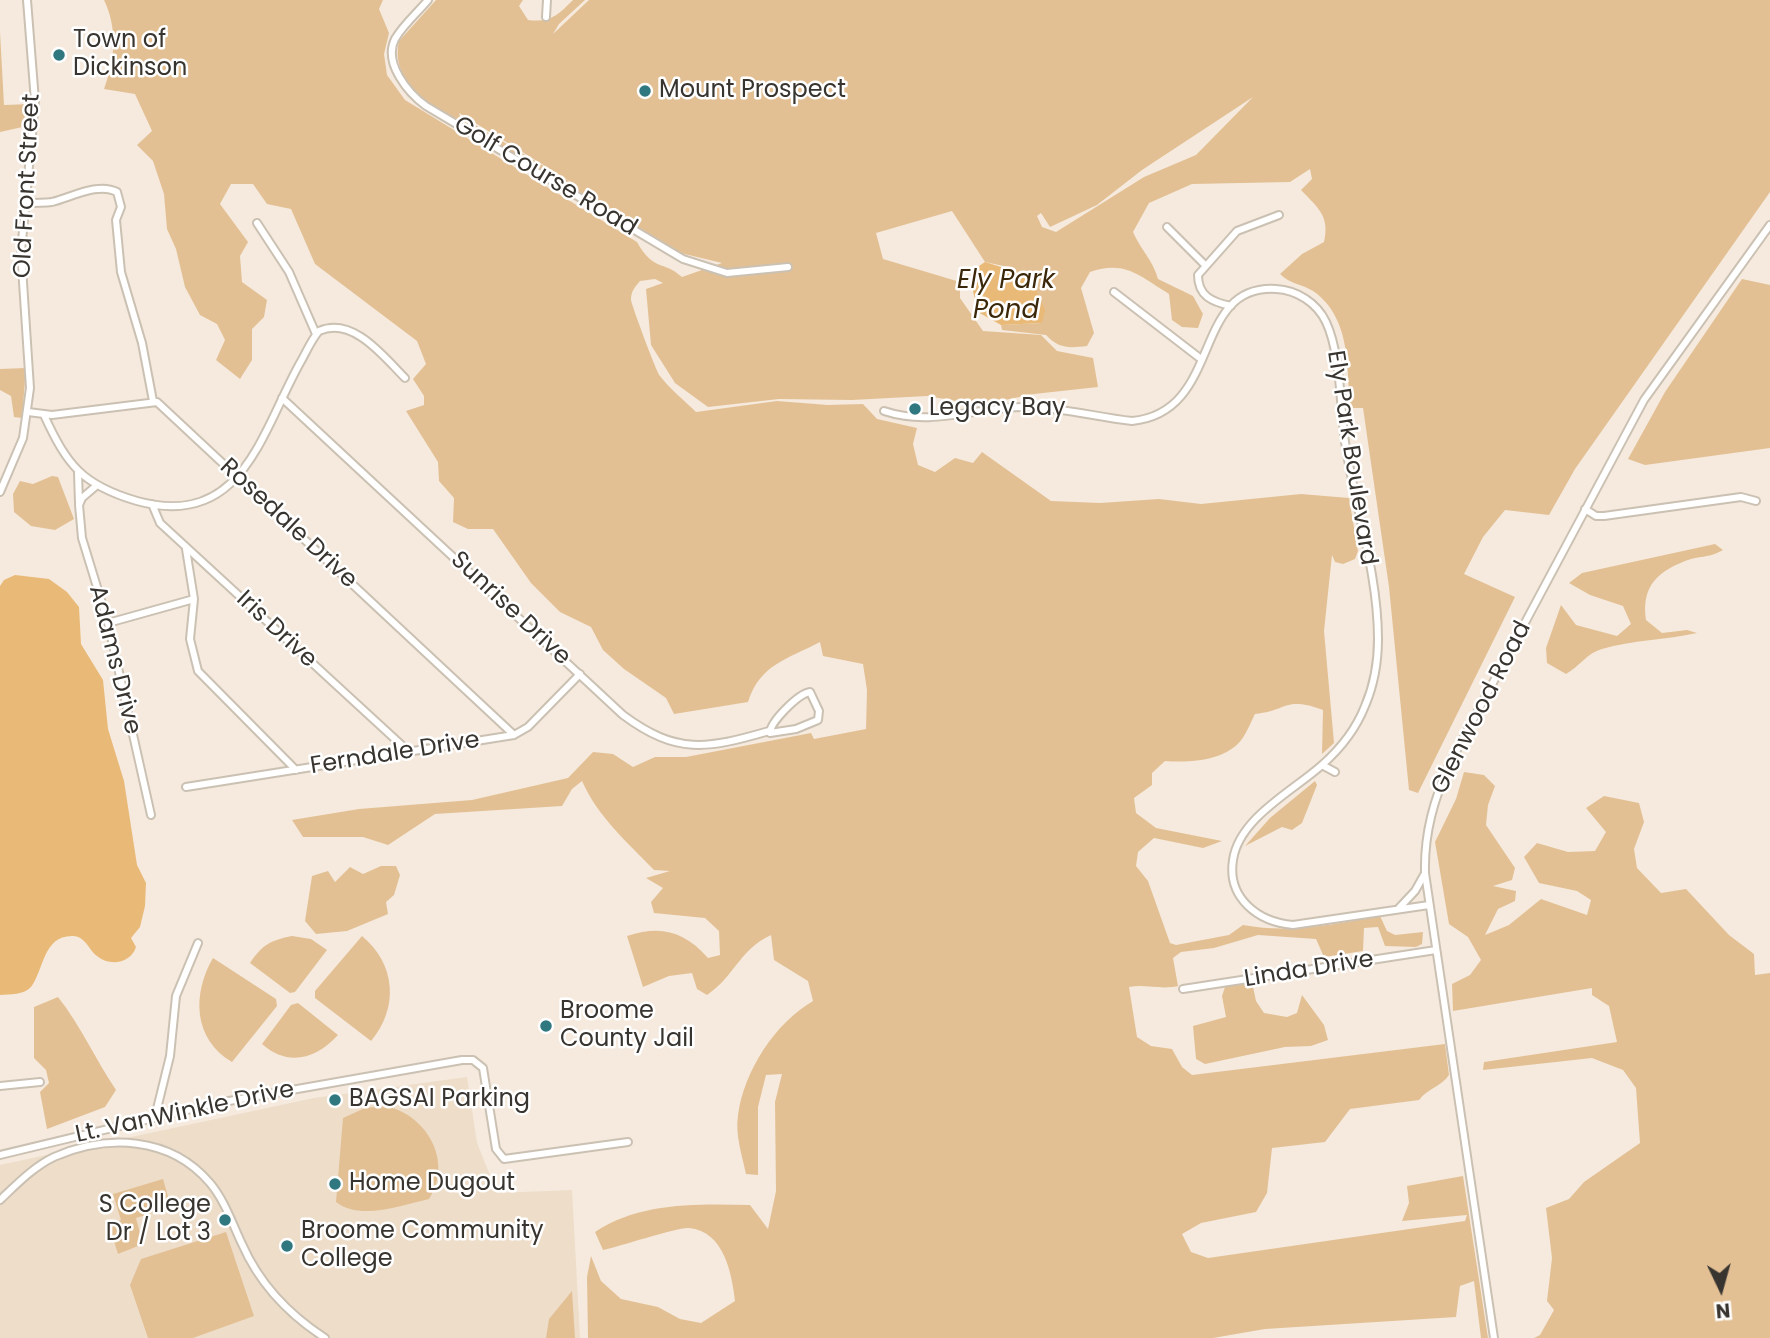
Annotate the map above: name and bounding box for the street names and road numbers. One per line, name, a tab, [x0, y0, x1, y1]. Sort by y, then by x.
street label: Old Front Street	[9, 93, 47, 279]
street label: Golf Course Road	[448, 111, 642, 243]
street label: Ely Park Boulevard	[1320, 349, 1382, 567]
street label: Rosedale Drive	[213, 453, 363, 595]
street label: Sunrise Drive	[444, 546, 576, 672]
street label: Adams Drive	[82, 583, 146, 737]
street label: Iris Drive	[230, 585, 322, 675]
street label: Glenwood Road	[1426, 617, 1538, 799]
street label: Ferndale Drive	[308, 726, 482, 782]
street label: Linda Drive	[1242, 946, 1376, 994]
street label: Lt. VanWinkle Drive	[73, 1076, 297, 1150]

